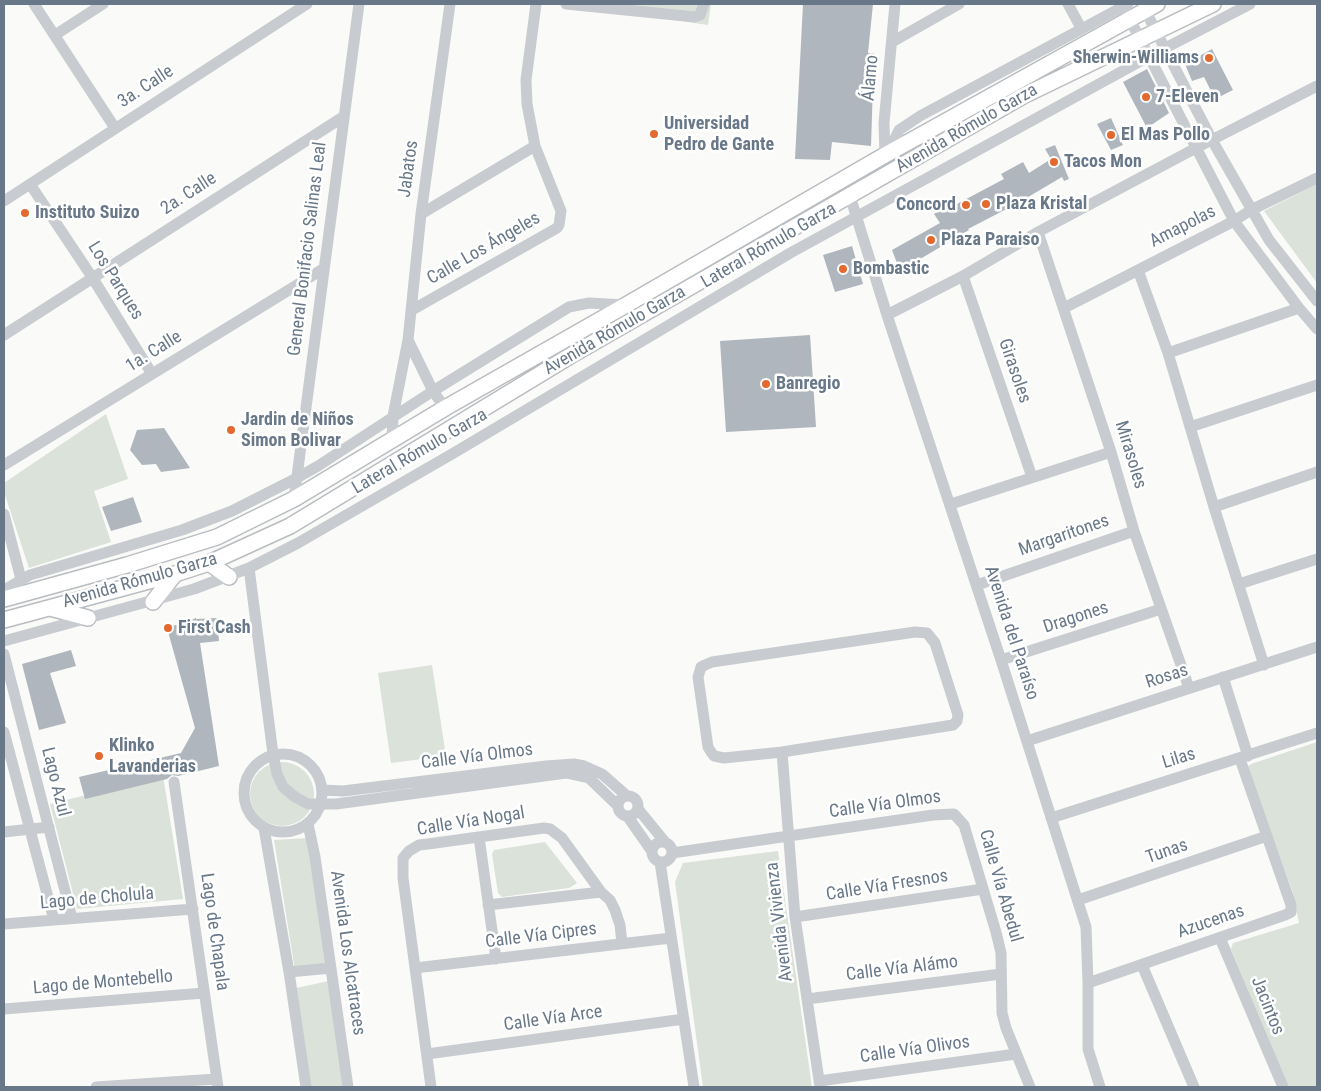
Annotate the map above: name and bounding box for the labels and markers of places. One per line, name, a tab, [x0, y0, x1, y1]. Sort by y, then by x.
place label: Sherwin-Williams	[1073, 47, 1199, 69]
marker: Sherwin-Williams	[1203, 52, 1215, 64]
place label: 7-Eleven	[1156, 86, 1219, 108]
marker: 7-Eleven	[1140, 91, 1152, 103]
place label: Universidad Pedro de Gante	[664, 113, 774, 156]
place label: El Mas Pollo	[1121, 124, 1210, 146]
marker: Universidad Pedro de Gante	[648, 128, 660, 140]
marker: El Mas Pollo	[1105, 129, 1117, 141]
place label: Tacos Mon	[1064, 151, 1142, 173]
marker: Tacos Mon	[1048, 156, 1060, 168]
place label: Plaza Kristal	[996, 193, 1087, 215]
place label: Concord	[896, 194, 956, 216]
marker: Plaza Kristal	[980, 198, 992, 210]
marker: Concord	[960, 199, 972, 211]
place label: Instituto Suizo	[35, 202, 140, 224]
marker: Instituto Suizo	[19, 207, 31, 219]
place label: Plaza Paraiso	[941, 229, 1039, 251]
marker: Plaza Paraiso	[925, 234, 937, 246]
place label: Bombastic	[853, 258, 929, 280]
marker: Bombastic	[837, 263, 849, 275]
place label: Banregio	[776, 373, 840, 395]
marker: Banregio	[760, 378, 772, 390]
place label: Jardin de Niños Simon Bolivar	[241, 409, 354, 452]
marker: Jardin de Niños Simon Bolivar	[225, 424, 237, 436]
place label: First Cash	[178, 617, 251, 639]
marker: First Cash	[162, 622, 174, 634]
place label: Klinko Lavanderias	[109, 735, 196, 778]
marker: Klinko Lavanderias	[93, 750, 105, 762]

